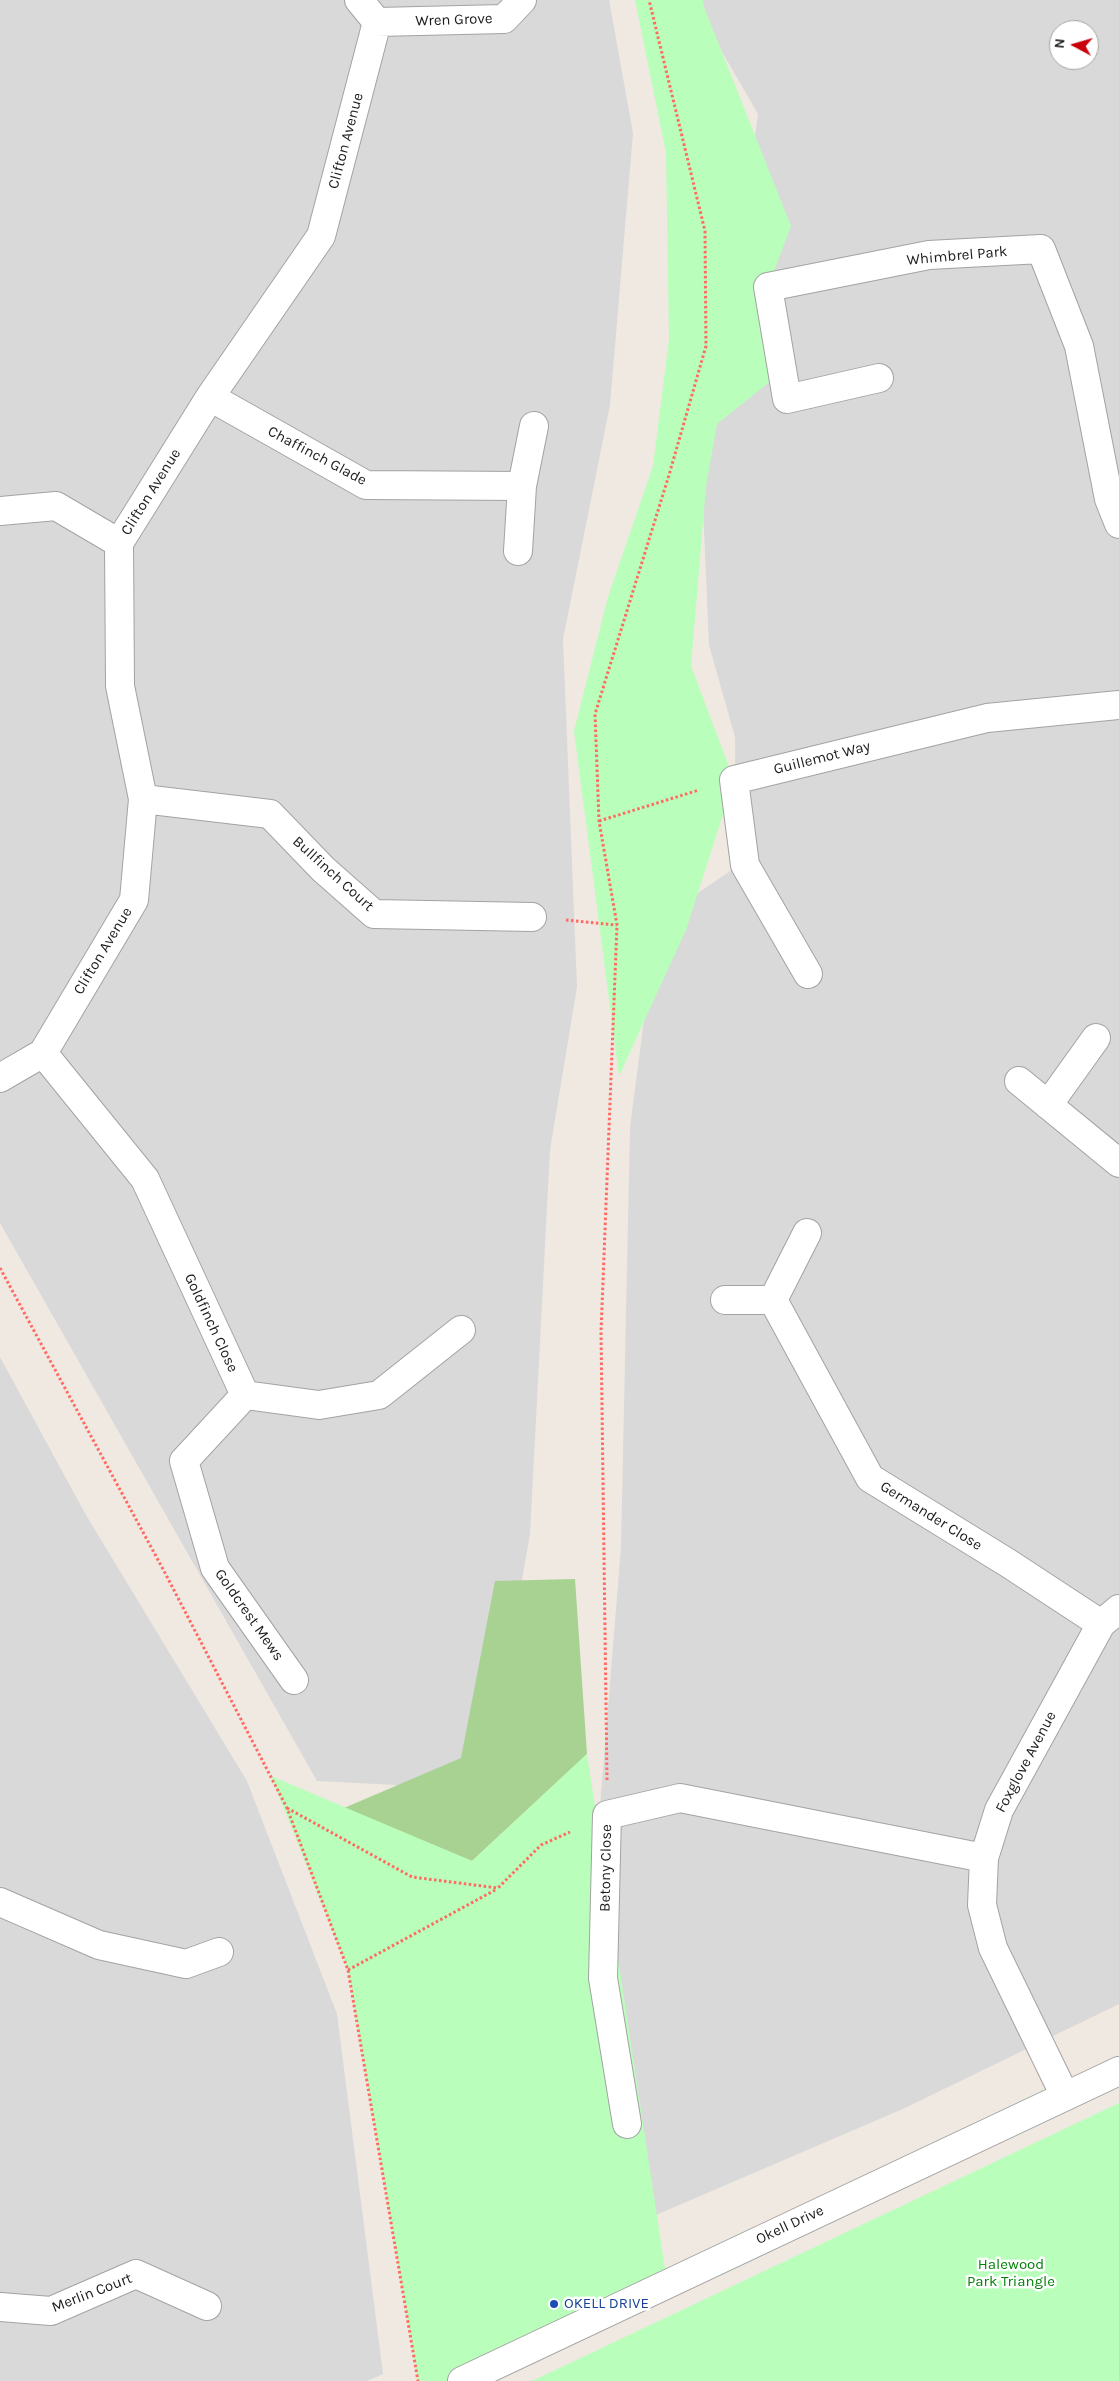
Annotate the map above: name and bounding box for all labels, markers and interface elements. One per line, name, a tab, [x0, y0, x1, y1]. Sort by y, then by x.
street label: Wren Grove	[415, 10, 493, 30]
north arrow	[1049, 20, 1099, 70]
text: N	[1051, 38, 1069, 49]
street label: Clifton Avenue	[325, 91, 367, 191]
street label: Whimbrel Park	[906, 243, 1008, 269]
street label: Chaffinch Glade	[264, 422, 370, 490]
street label: Clifton Avenue	[117, 445, 185, 539]
street label: Guillemot Way	[772, 737, 872, 779]
street label: Bullfinch Court	[289, 833, 377, 915]
street label: Clifton Avenue	[70, 904, 136, 998]
street label: Goldfinch Close	[180, 1271, 242, 1375]
street label: Germander Close	[877, 1477, 985, 1555]
street label: Goldcrest Mews	[211, 1566, 287, 1664]
street label: Foxglove Avenue	[992, 1708, 1060, 1816]
street label: Betony Close	[596, 1824, 616, 1912]
street label: Okell Drive	[753, 2201, 827, 2249]
park label: Halewood Park Triangle	[967, 2256, 1055, 2291]
street label: Merlin Court	[49, 2269, 135, 2317]
place label: OKELL DRIVE	[564, 2295, 649, 2313]
marker: OKELL DRIVE	[548, 2298, 560, 2310]

